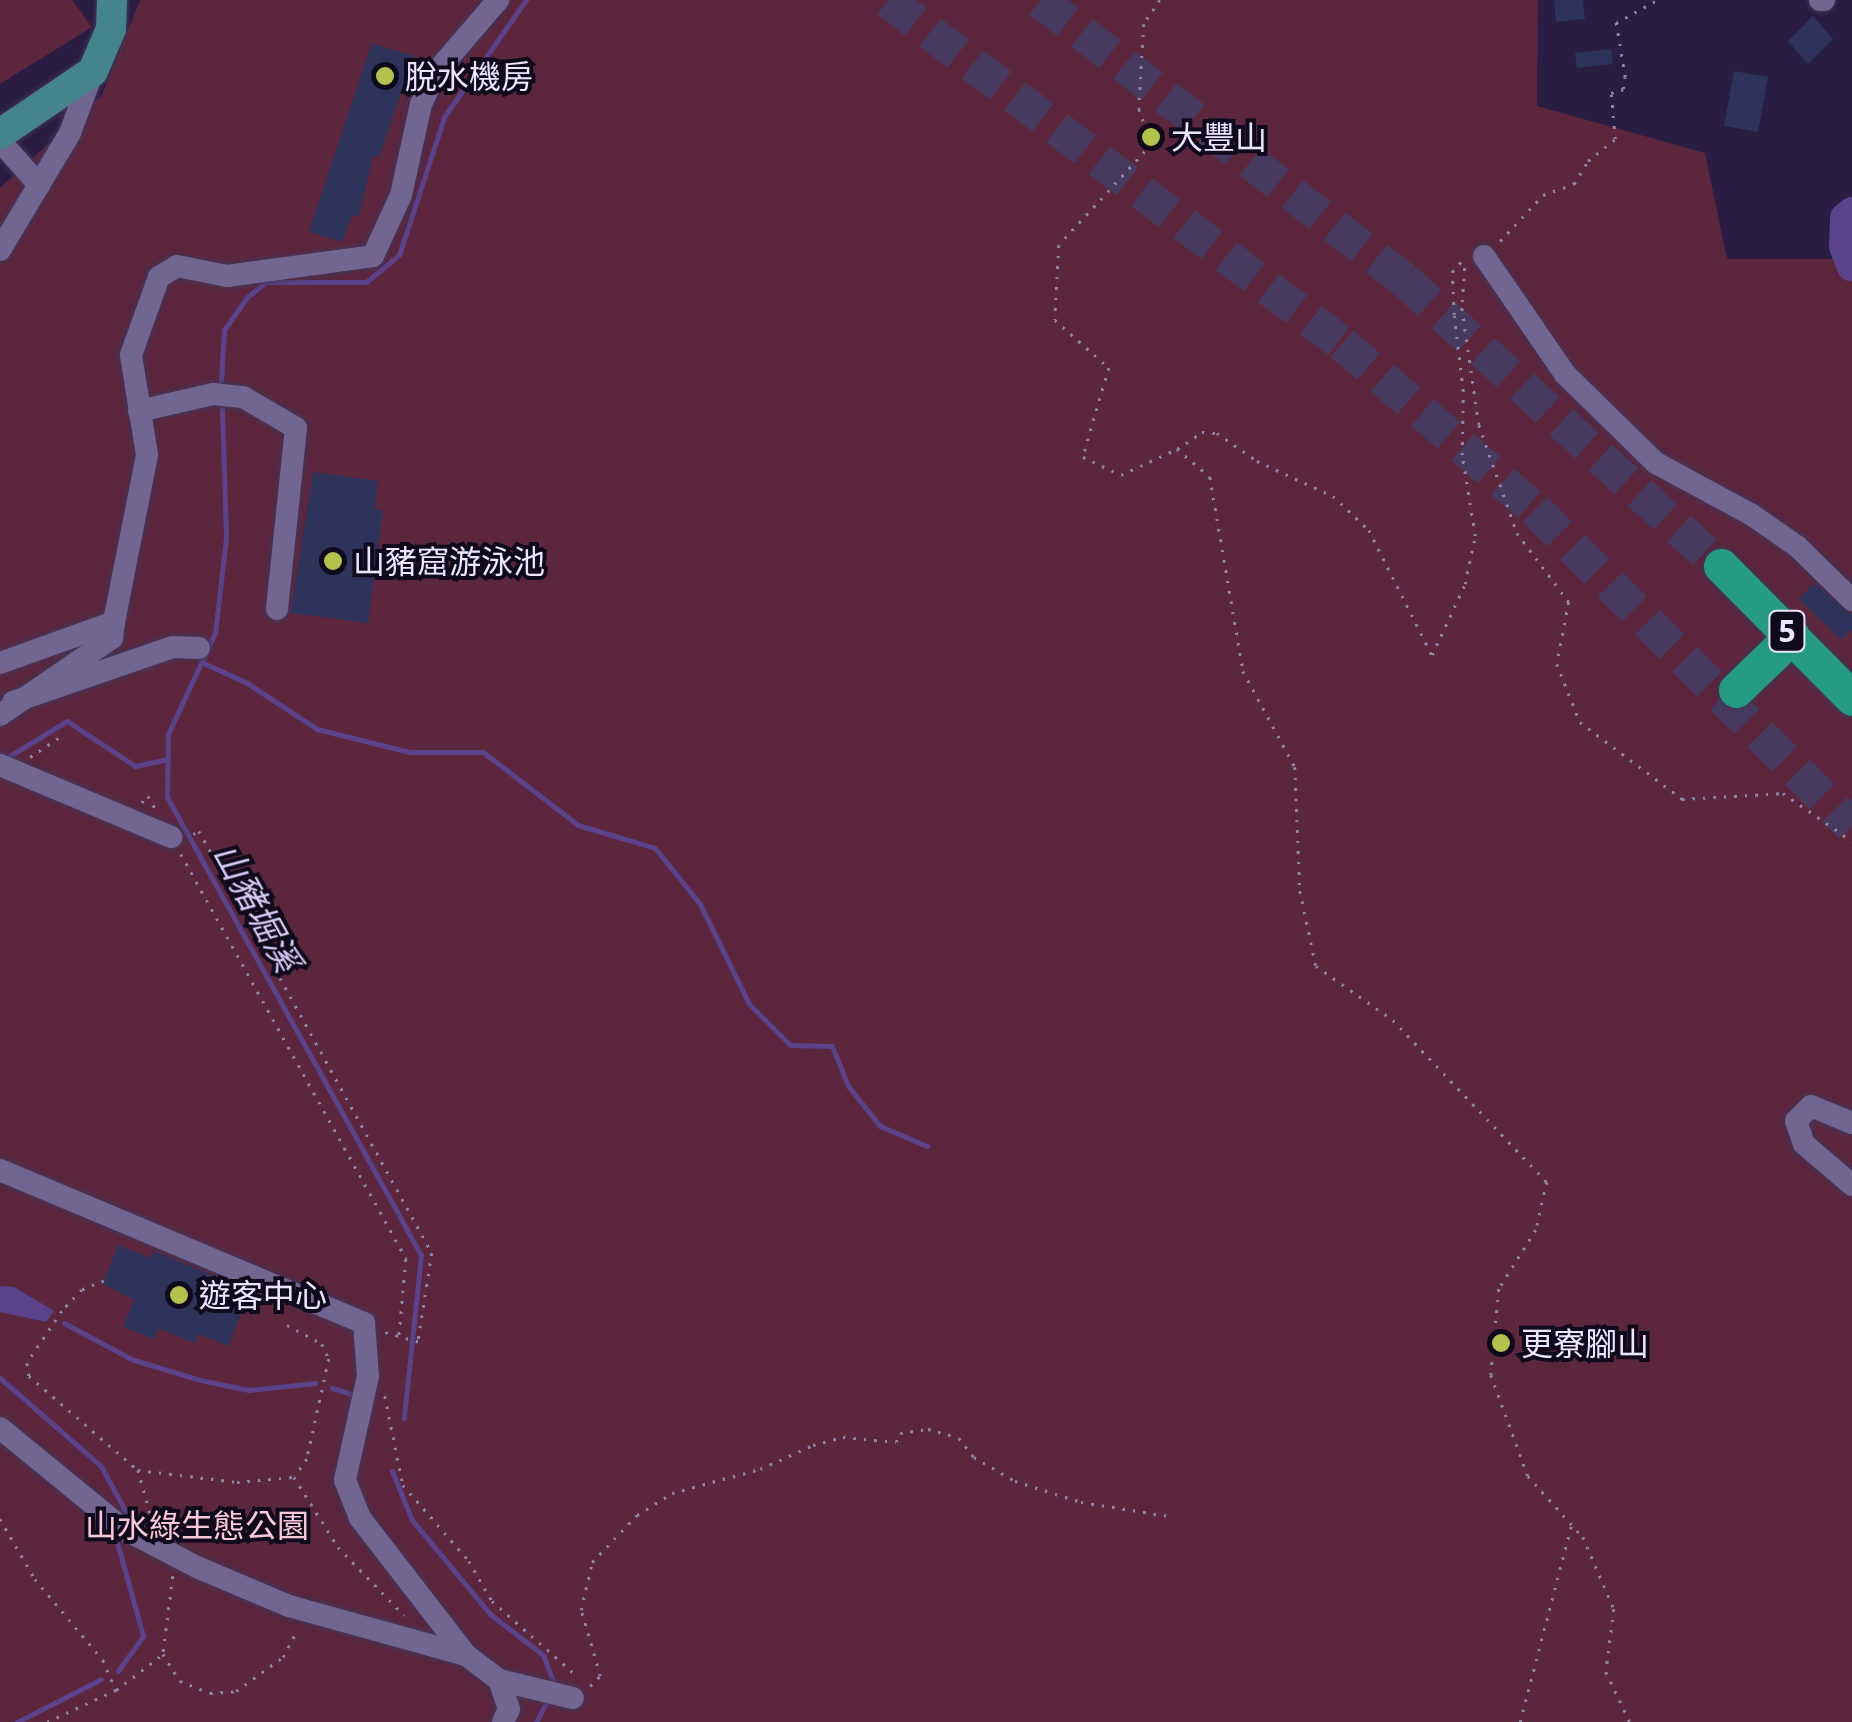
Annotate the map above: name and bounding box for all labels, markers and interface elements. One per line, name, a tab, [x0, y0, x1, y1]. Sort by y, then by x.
place label: 脫水機房	[405, 57, 533, 95]
marker: 脫水機房	[374, 65, 396, 87]
place label: 大豐山	[1171, 118, 1267, 156]
marker: 大豐山	[1140, 126, 1162, 148]
place label: 山豬窟游泳池	[353, 542, 545, 580]
marker: 山豬窟游泳池	[322, 550, 344, 572]
road number: 5	[1767, 606, 1807, 656]
water label: 山豬堀溪	[205, 836, 309, 978]
place label: 遊客中心	[199, 1276, 327, 1314]
marker: 遊客中心	[168, 1284, 190, 1306]
place label: 更寮腳山	[1521, 1324, 1649, 1362]
marker: 更寮腳山	[1490, 1332, 1512, 1354]
park label: 山水綠生態公園	[85, 1506, 309, 1544]

